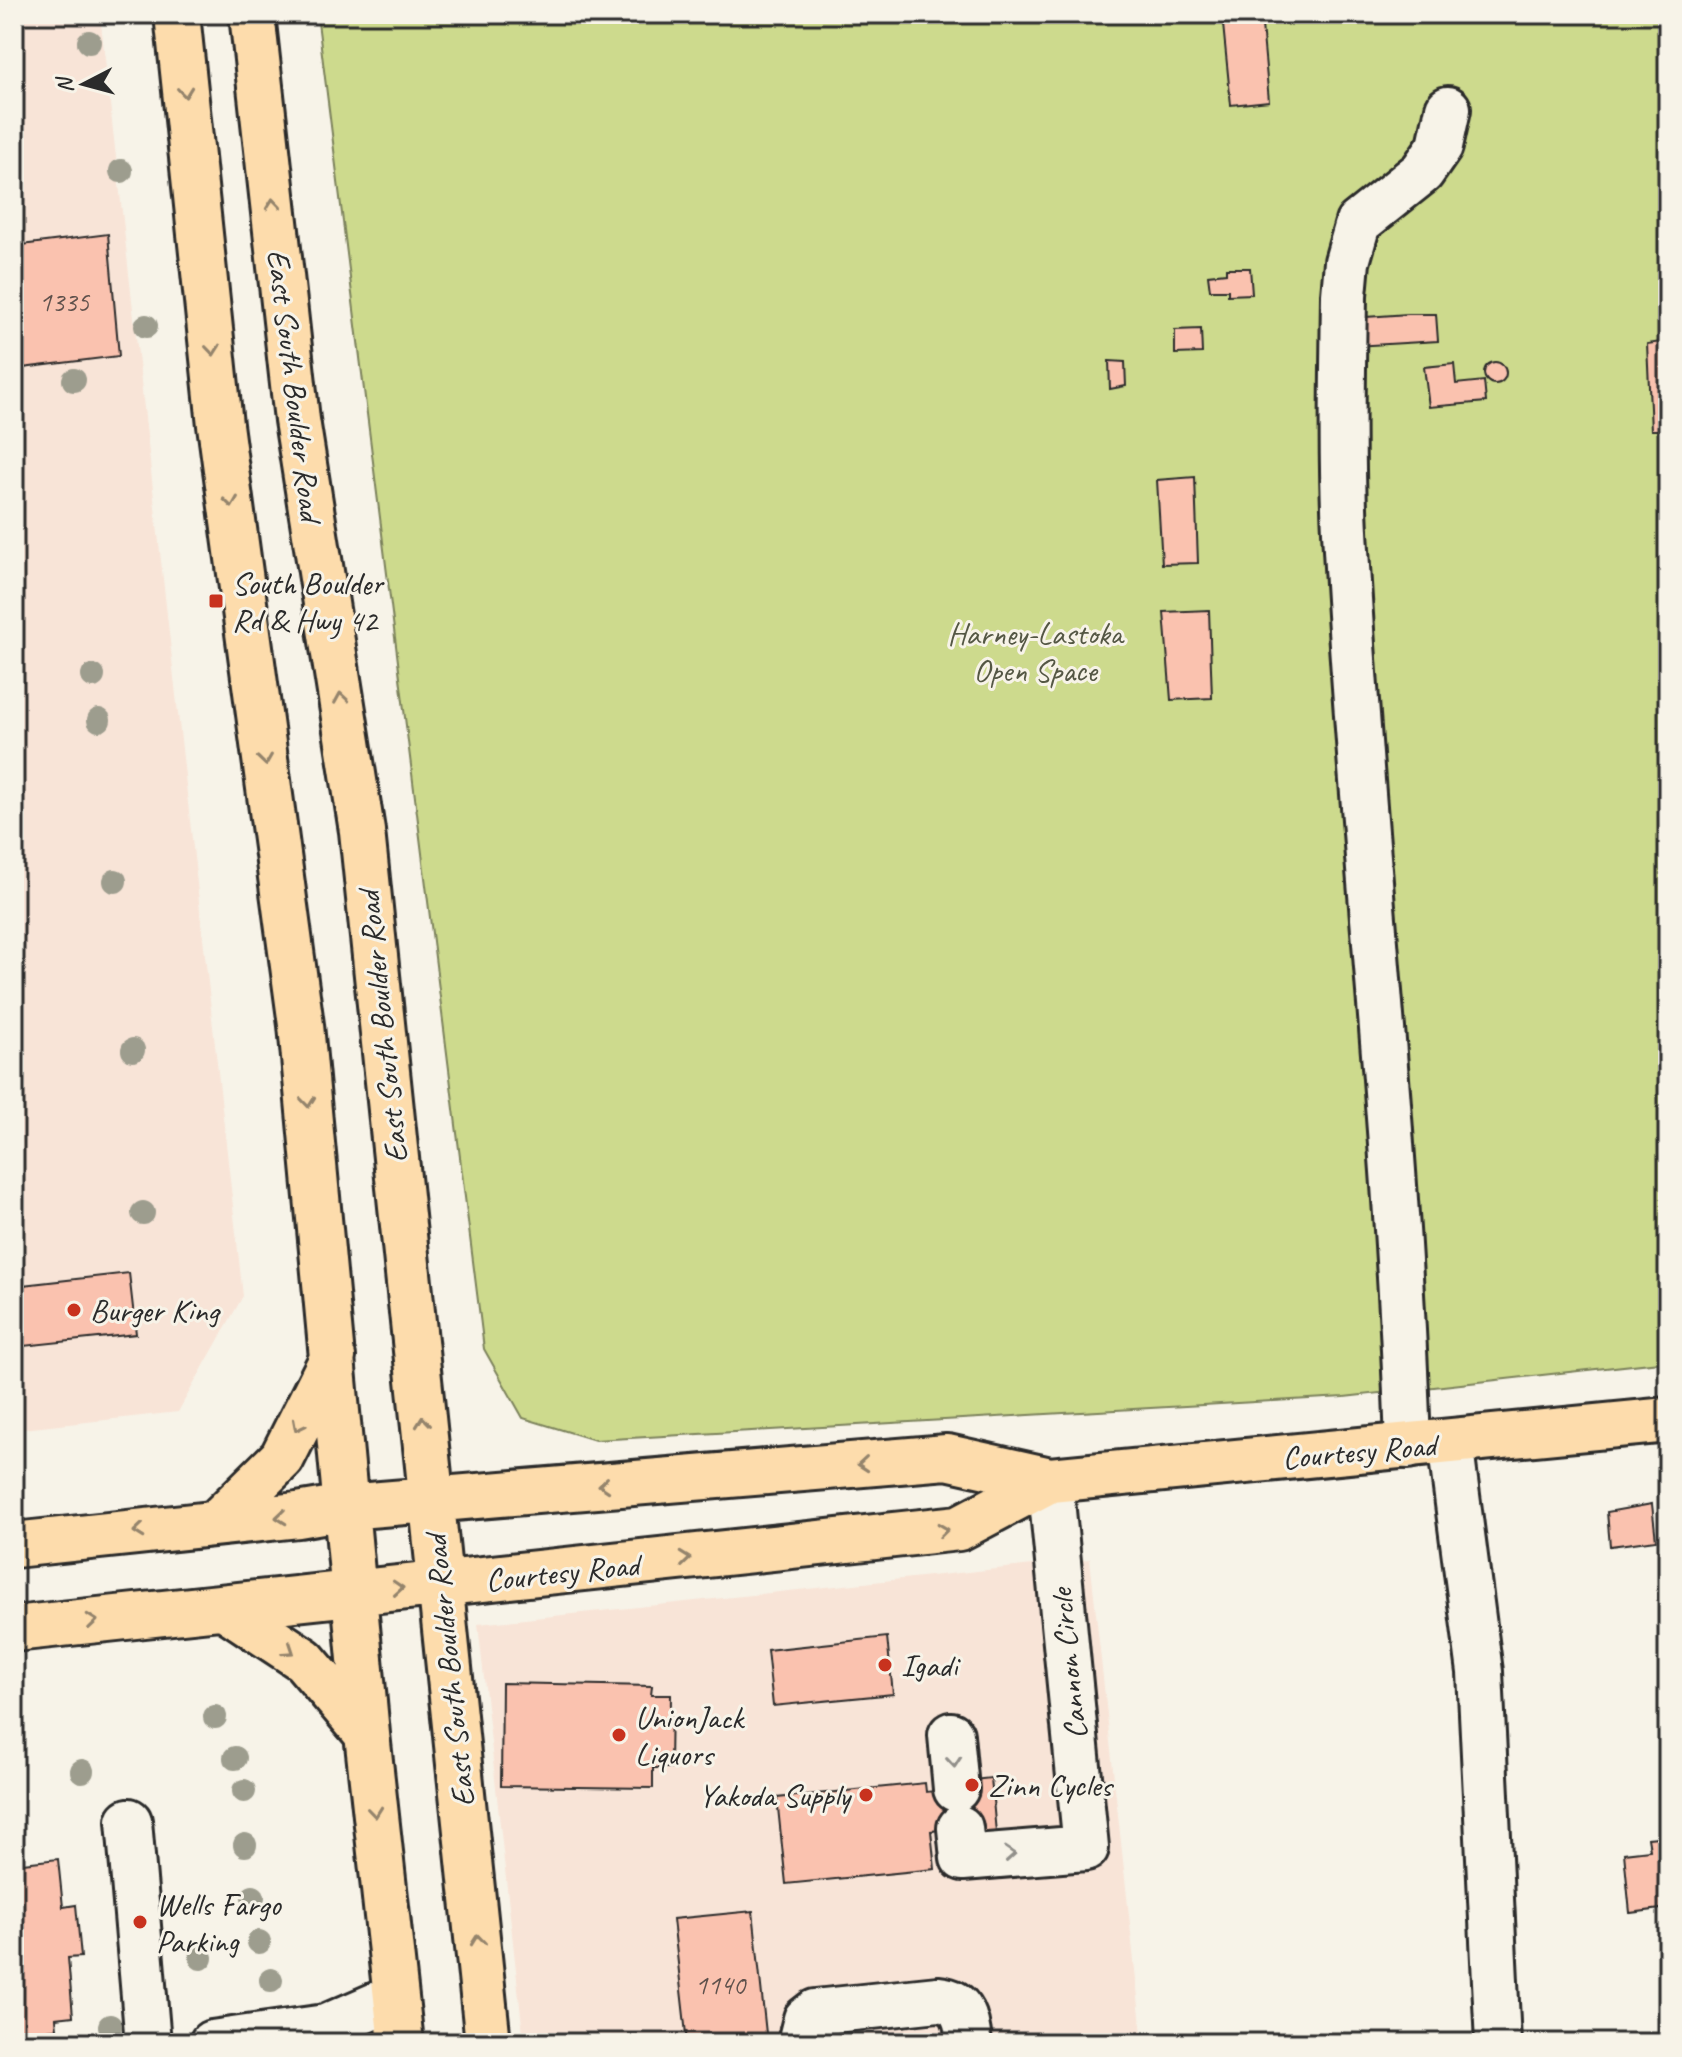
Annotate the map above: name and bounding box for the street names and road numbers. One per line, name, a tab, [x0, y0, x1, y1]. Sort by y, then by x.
street label: East South Boulder Road	[258, 247, 332, 528]
street label: East South Boulder Road	[347, 884, 417, 1165]
street label: Courtesy Road	[1281, 1424, 1443, 1479]
street label: East South Boulder Road	[414, 1528, 484, 1809]
street label: Courtesy Road	[483, 1543, 646, 1601]
street label: Cannon Circle	[1040, 1584, 1097, 1741]

